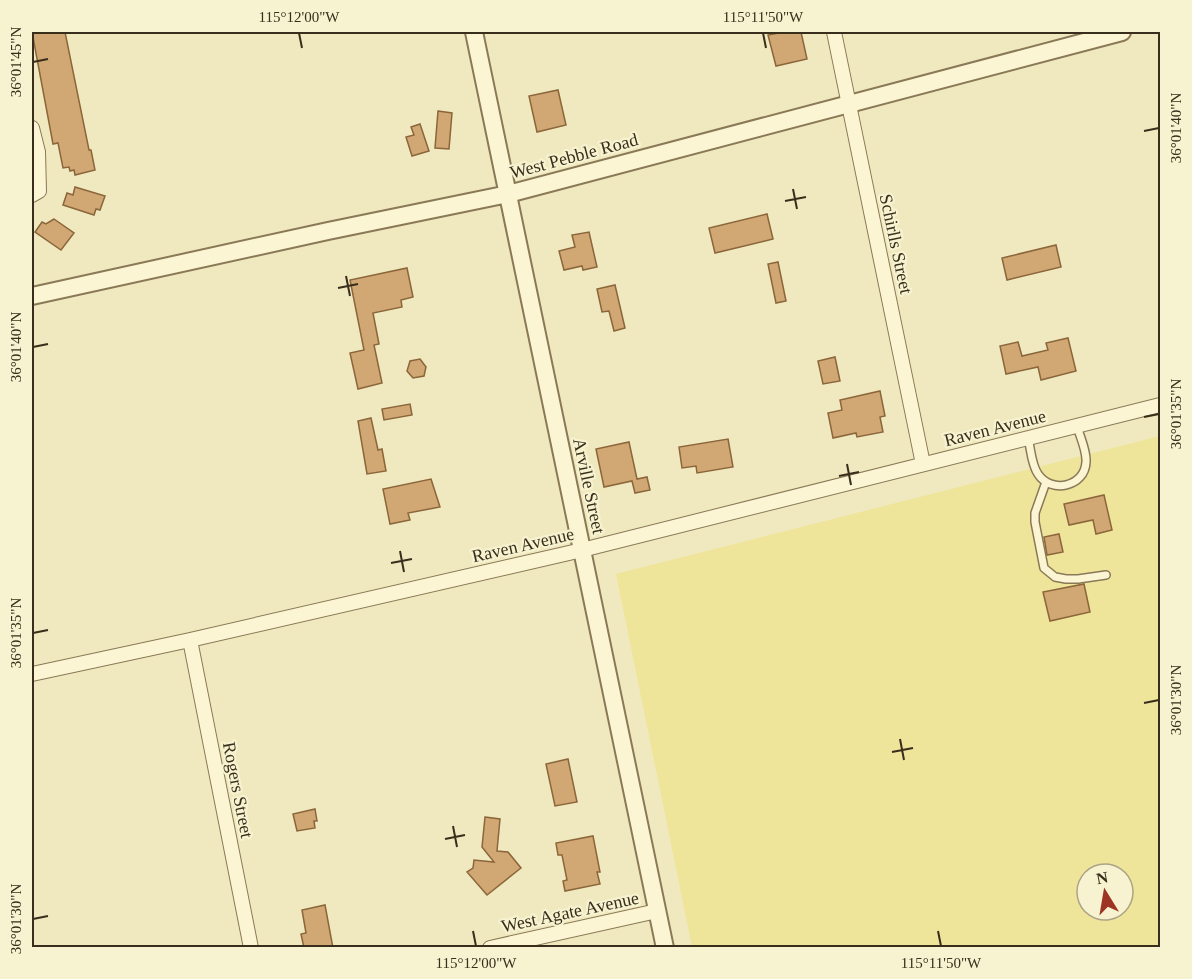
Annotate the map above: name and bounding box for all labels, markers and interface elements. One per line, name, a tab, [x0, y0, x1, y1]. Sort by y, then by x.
text: 115°12'00"W	[259, 9, 340, 25]
text: 115°11'50"W	[723, 9, 804, 25]
text: 36°01'45"N	[8, 27, 24, 97]
text: 36°01'40"N	[1168, 93, 1184, 163]
street label: West Pebble Road	[508, 129, 640, 183]
street label: Schirlls Street	[876, 192, 916, 296]
text: 36°01'40"N	[8, 312, 24, 382]
text: 36°01'35"N	[1168, 379, 1184, 449]
street label: Raven Avenue	[942, 406, 1048, 450]
street label: Arville Street	[569, 436, 609, 536]
street label: Raven Avenue	[470, 524, 576, 566]
text: 36°01'35"N	[8, 598, 24, 668]
text: 36°01'30"N	[1168, 665, 1184, 735]
street label: Rogers Street	[219, 740, 257, 840]
north arrow	[1075, 862, 1135, 922]
text: N	[1095, 868, 1110, 887]
text: 36°01'30"N	[8, 884, 24, 954]
street label: West Agate Avenue	[499, 888, 641, 936]
text: 115°12'00"W	[436, 955, 517, 971]
text: 115°11'50"W	[901, 955, 982, 971]

